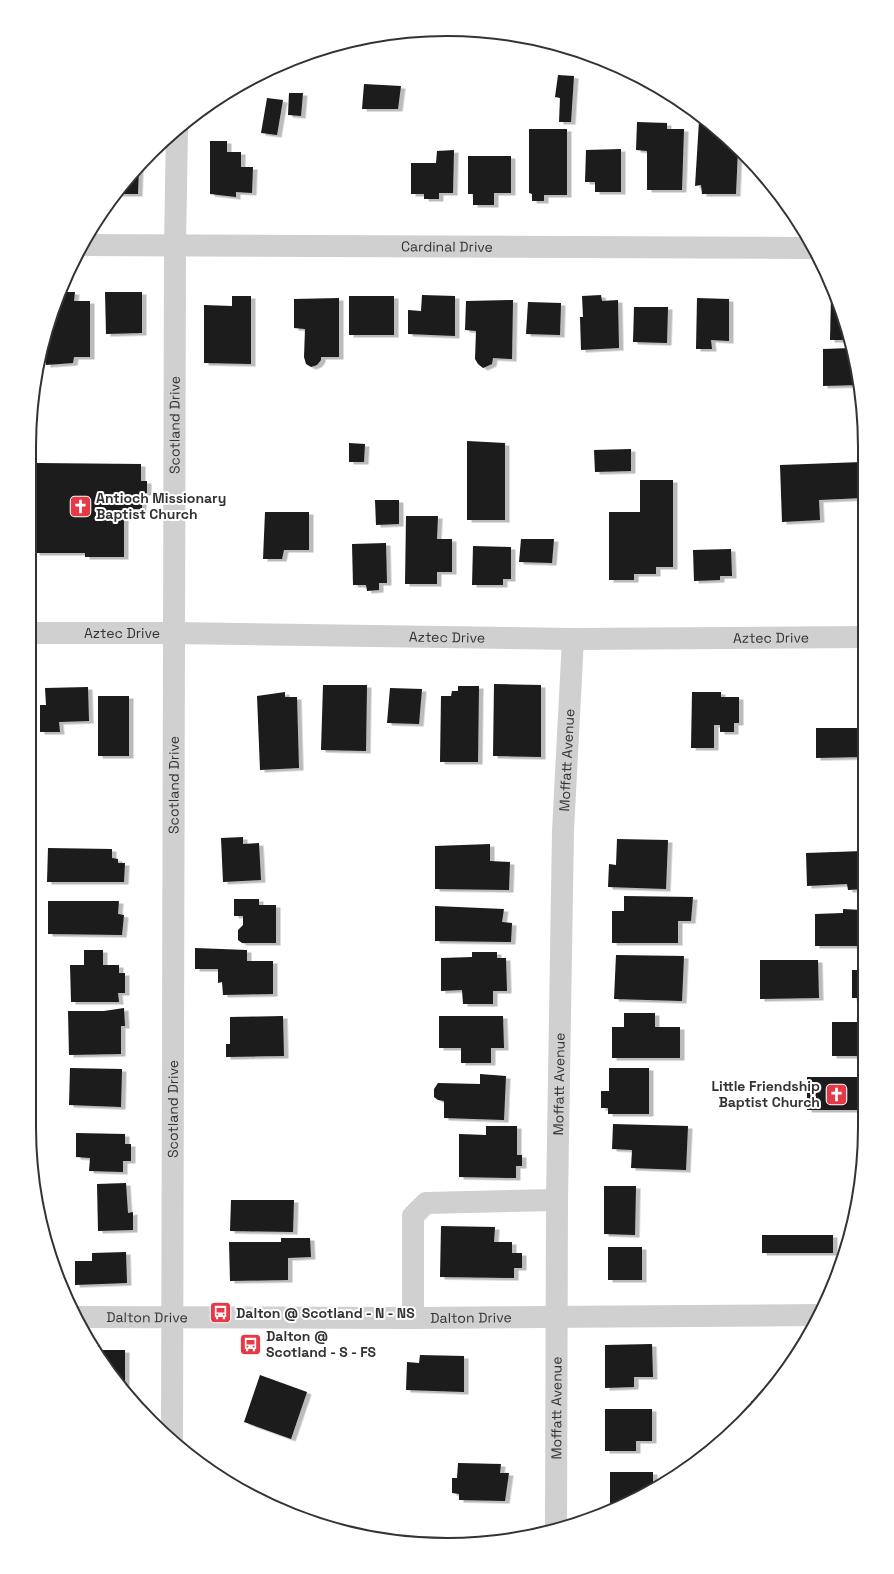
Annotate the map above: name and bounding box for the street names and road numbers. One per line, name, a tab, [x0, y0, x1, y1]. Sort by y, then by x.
street label: Cardinal Drive	[401, 237, 493, 256]
street label: Scotland Drive	[165, 376, 184, 474]
street label: Aztec Drive	[84, 624, 160, 642]
street label: Aztec Drive	[409, 628, 485, 647]
street label: Aztec Drive	[733, 628, 809, 647]
street label: Moffatt Avenue	[555, 708, 578, 812]
street label: Scotland Drive	[165, 736, 183, 834]
street label: Moffatt Avenue	[549, 1032, 569, 1136]
street label: Scotland Drive	[164, 1060, 182, 1158]
street label: Dalton Drive	[106, 1308, 188, 1326]
street label: Dalton Drive	[430, 1308, 512, 1327]
street label: Moffatt Avenue	[547, 1356, 566, 1460]

